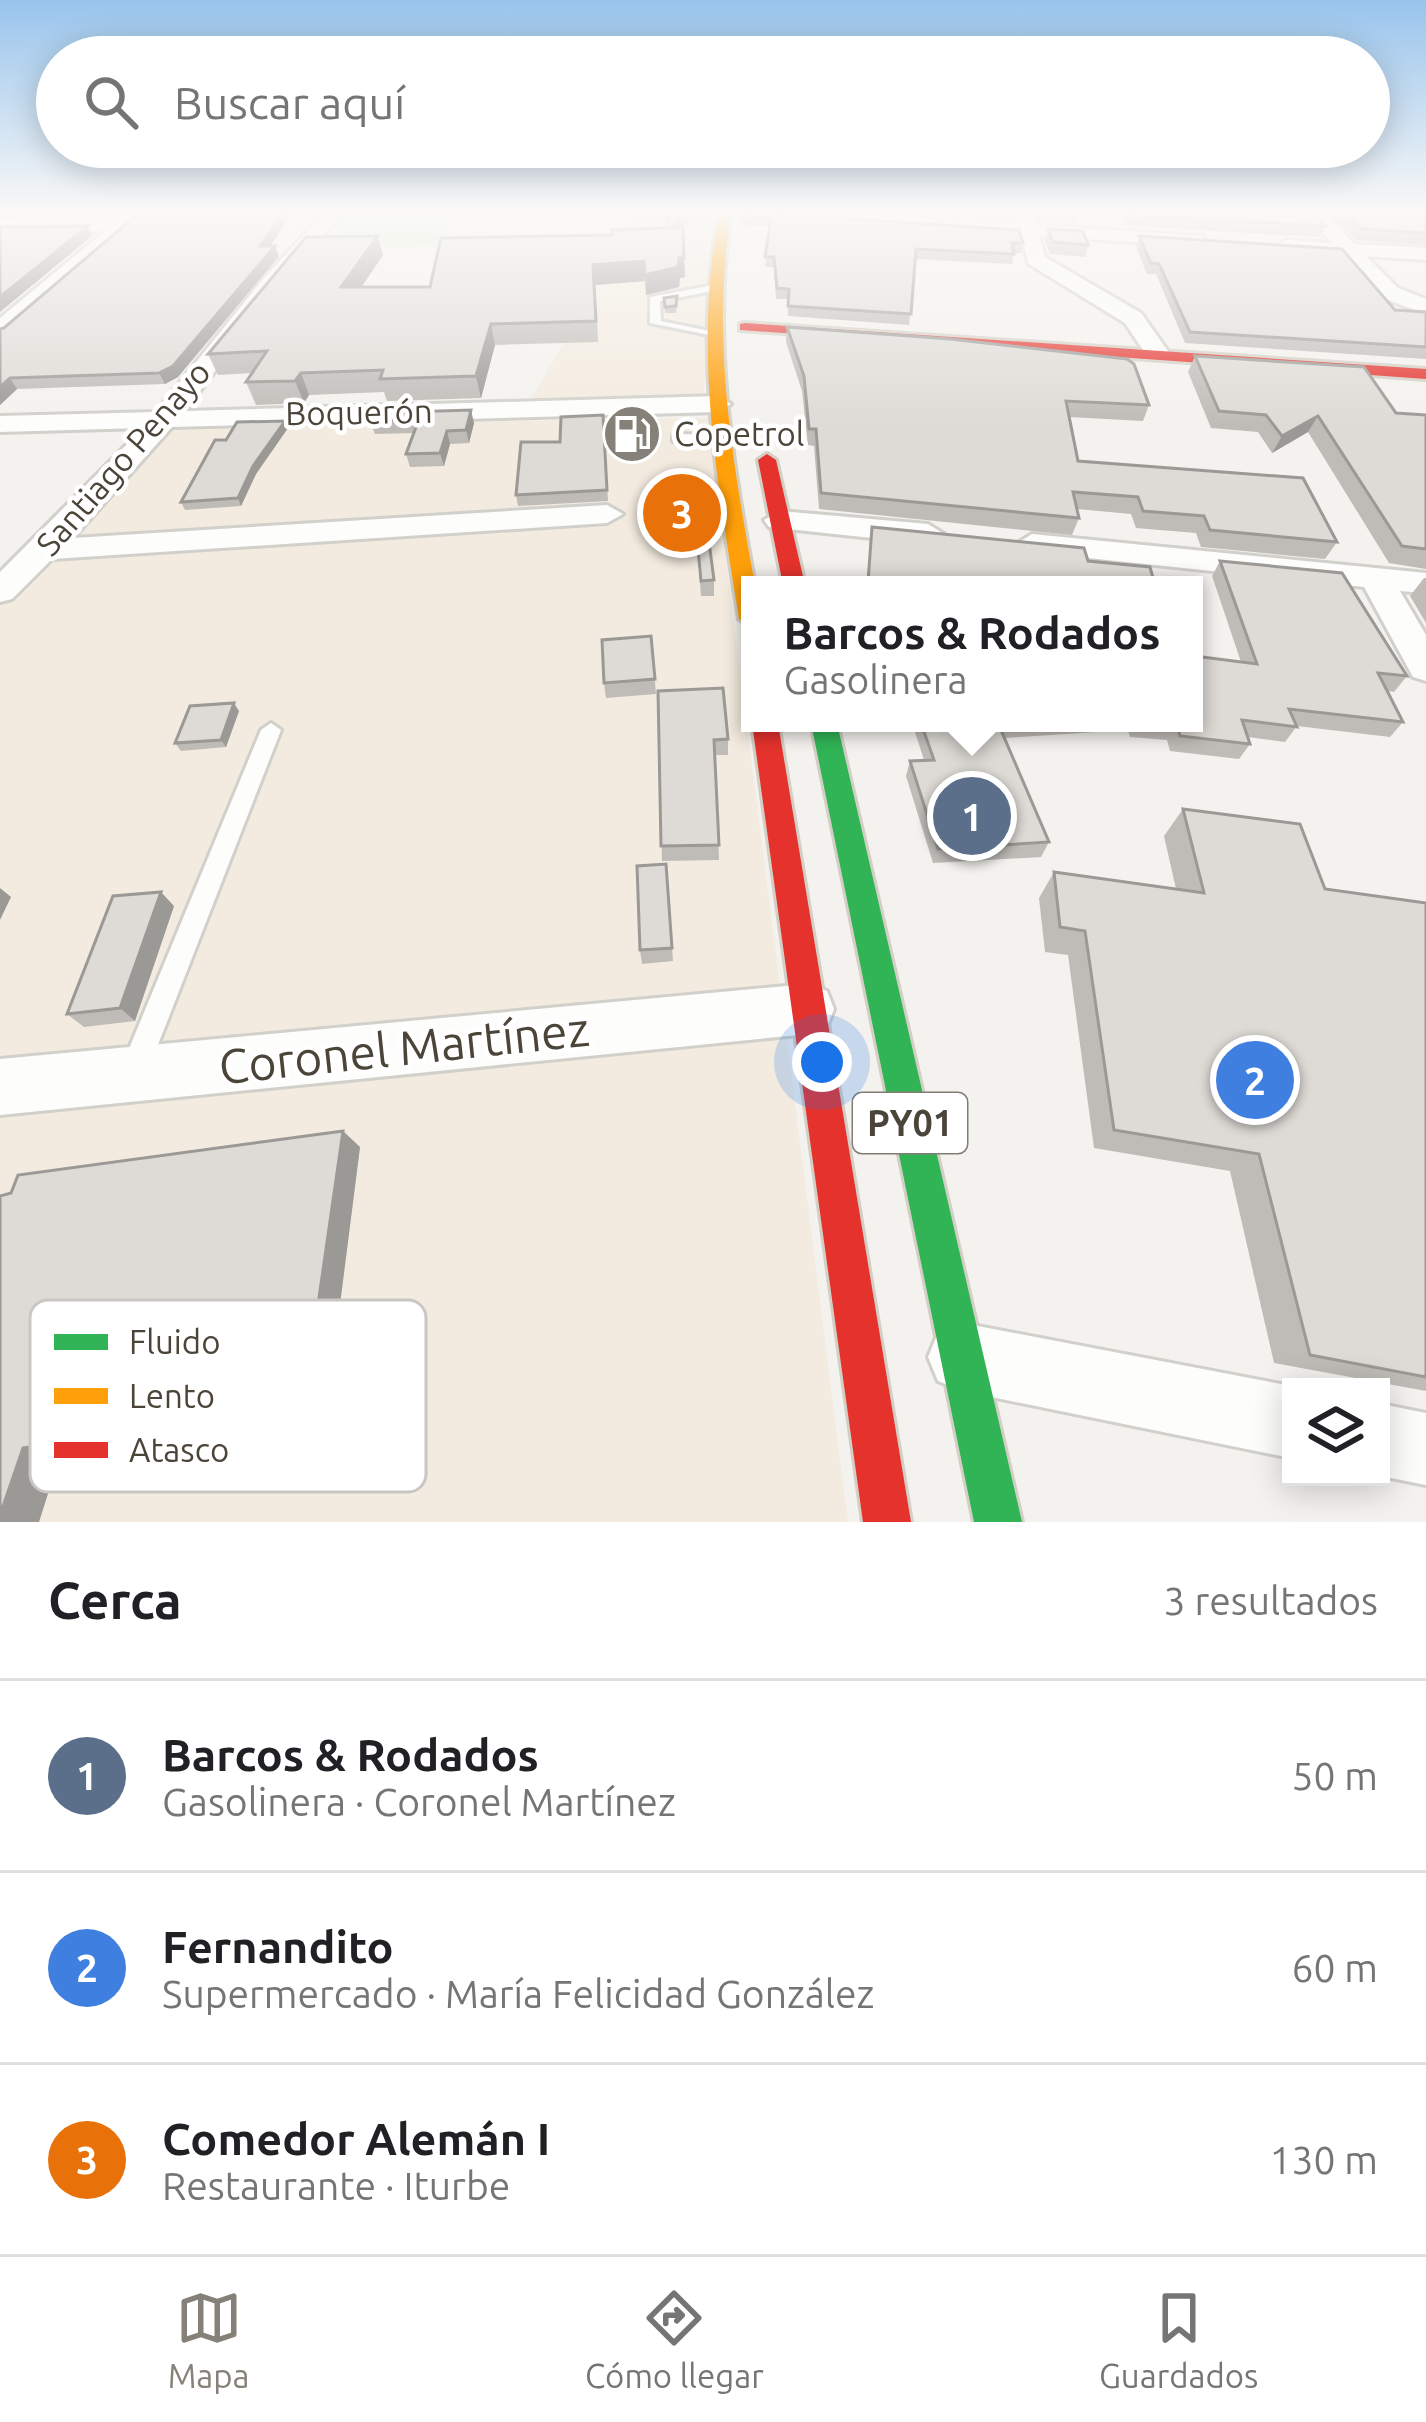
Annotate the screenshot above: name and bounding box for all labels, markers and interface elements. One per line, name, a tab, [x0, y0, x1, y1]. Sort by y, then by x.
search box	[36, 36, 1390, 168]
icon: search	[78, 69, 144, 135]
text: Buscar aquí	[174, 77, 405, 128]
street label: Santiago Penayo	[28, 353, 217, 562]
street label: Boquerón	[285, 392, 433, 431]
fuel station icon: Copetrol	[601, 403, 663, 465]
place label: Copetrol	[674, 415, 804, 452]
pin: 3	[643, 468, 721, 558]
popup	[741, 576, 1203, 732]
text: Barcos & Rodados	[784, 607, 1160, 658]
text: Gasolinera	[784, 658, 968, 701]
pin: 1	[933, 771, 1011, 861]
street label: Coronel Martínez	[216, 1001, 592, 1093]
your location	[792, 1032, 852, 1092]
pin: 2	[1216, 1035, 1294, 1125]
road number: PY01	[853, 1093, 967, 1153]
legend	[30, 1300, 426, 1492]
text: Fluido	[129, 1323, 220, 1360]
text: Lento	[129, 1377, 215, 1414]
map controls	[1282, 1378, 1390, 1486]
button: layers	[1282, 1378, 1390, 1486]
text: Atasco	[129, 1431, 229, 1468]
text: Cerca	[48, 1571, 182, 1629]
text: 3 resultados	[1164, 1579, 1378, 1622]
text: Barcos & Rodados	[162, 1729, 539, 1780]
text: 1	[76, 1754, 98, 1797]
text: 50 m	[1291, 1754, 1378, 1797]
text: Gasolinera · Coronel Martínez	[162, 1780, 676, 1823]
text: Fernandito	[162, 1921, 394, 1972]
text: 2	[76, 1946, 98, 1989]
text: 60 m	[1291, 1946, 1378, 1989]
text: Supermercado · María Felicidad González	[162, 1972, 875, 2015]
text: Comedor Alemán I	[162, 2113, 550, 2164]
text: 3	[76, 2138, 98, 2181]
text: 130 m	[1269, 2138, 1378, 2181]
text: Restaurante · Iturbe	[162, 2164, 510, 2207]
tab: Mapa	[168, 2285, 250, 2394]
tab: Cómo llegar	[585, 2285, 764, 2394]
tab: Guardados	[1099, 2285, 1258, 2394]

